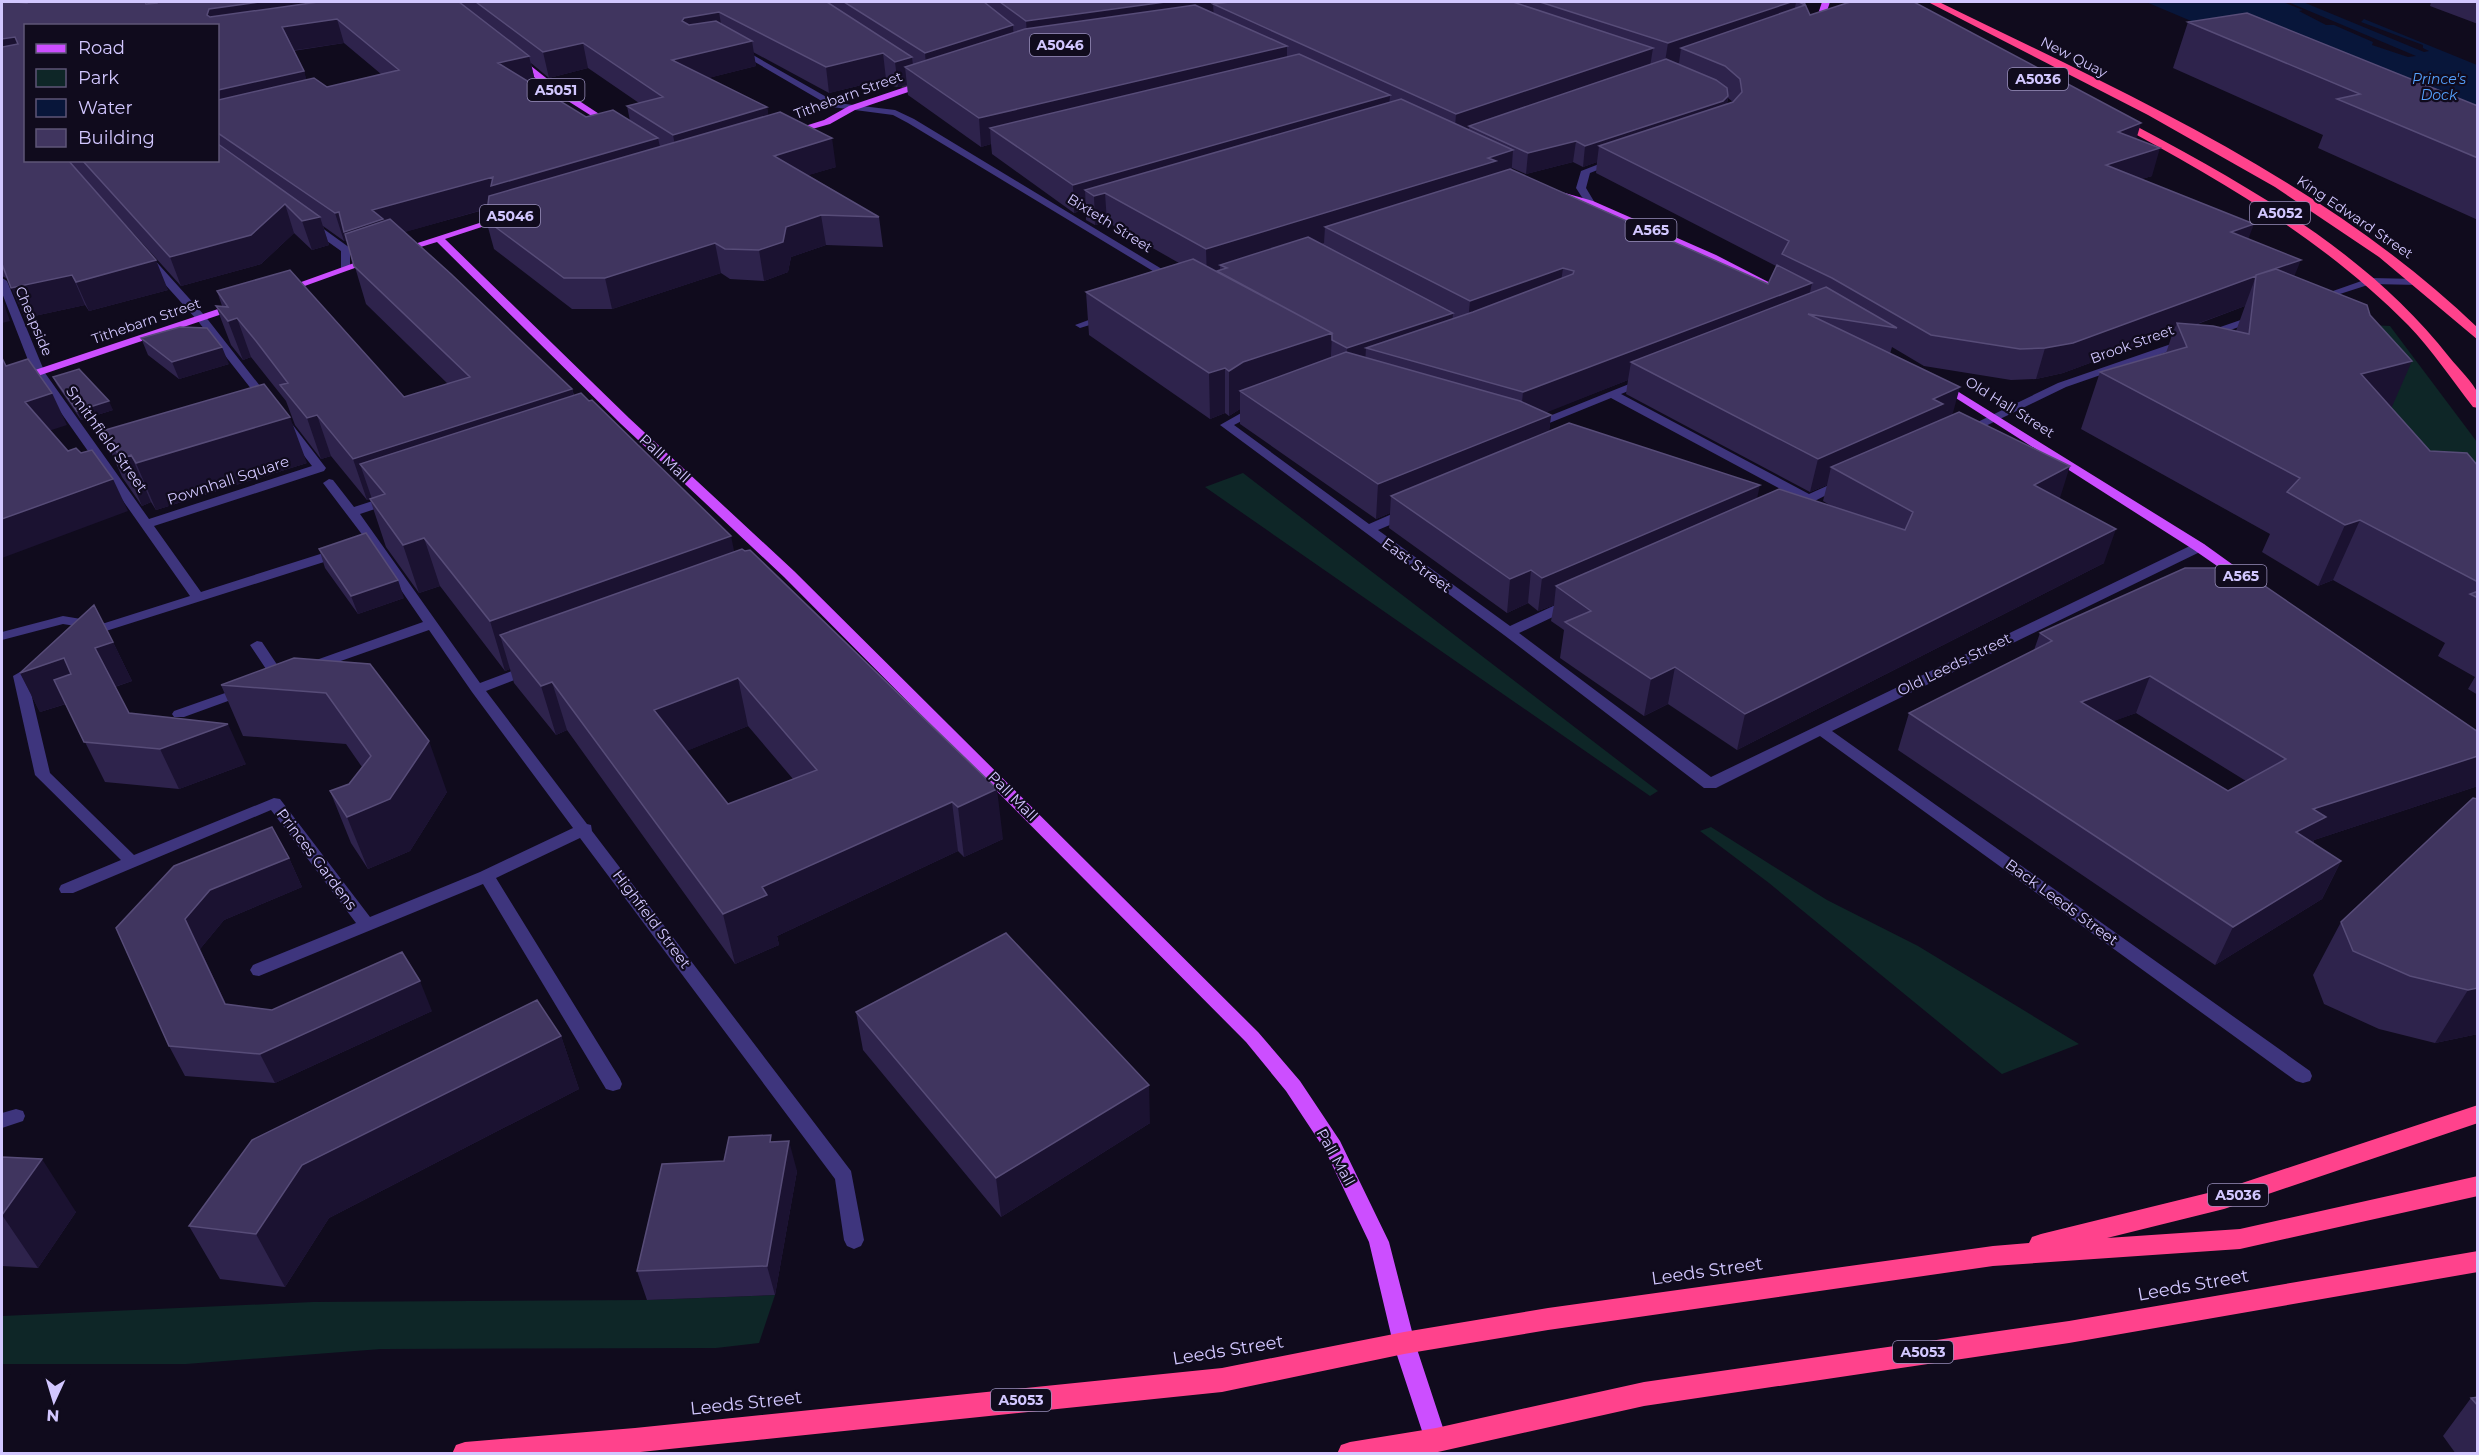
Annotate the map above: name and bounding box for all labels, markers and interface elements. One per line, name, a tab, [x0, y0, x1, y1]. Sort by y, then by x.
legend	[24, 24, 219, 162]
street label: New Quay	[2038, 33, 2111, 82]
road number: A5046	[1030, 34, 1090, 56]
text: Road	[78, 37, 125, 59]
text: Park	[78, 67, 119, 89]
street label: Tithebarn Street	[791, 67, 905, 123]
road number: A5036	[2008, 68, 2068, 90]
water label: Prince's Dock	[2412, 70, 2466, 104]
road number: A5051	[528, 79, 584, 101]
text: Water	[78, 97, 133, 119]
text: Building	[78, 127, 155, 149]
street label: King Edward Street	[2293, 171, 2417, 263]
street label: Bixteth Street	[1064, 190, 1156, 256]
road number: A5052	[2250, 202, 2310, 224]
road number: A5046	[480, 205, 540, 227]
road number: A565	[1626, 219, 1676, 241]
street label: Cheapside	[11, 283, 57, 359]
street label: Tithebarn Street	[89, 294, 203, 348]
street label: Brook Street	[2088, 320, 2177, 367]
street label: Old Hall Street	[1962, 372, 2058, 442]
street label: Smithfield Street	[62, 382, 152, 496]
street label: Pall Mall	[636, 430, 694, 486]
street label: Pownhall Square	[165, 451, 291, 509]
street label: East Street	[1378, 533, 1456, 597]
road number: A565	[2216, 565, 2266, 587]
street label: Old Leeds Street	[1894, 628, 2014, 700]
street label: Pall Mall	[984, 767, 1042, 825]
street label: Princes Gardens	[273, 805, 361, 913]
street label: Back Leeds Street	[2002, 855, 2122, 949]
street label: Highfield Street	[609, 866, 695, 972]
street label: Pall Mall	[1313, 1125, 1359, 1189]
road number: A5036	[2208, 1184, 2268, 1206]
street label: Leeds Street	[1650, 1252, 1764, 1290]
street label: Leeds Street	[2136, 1264, 2250, 1306]
street label: Leeds Street	[1171, 1330, 1285, 1370]
road number: A5053	[1893, 1341, 1953, 1363]
north arrow	[24, 1371, 84, 1431]
street label: Leeds Street	[689, 1386, 803, 1420]
road number: A5053	[991, 1389, 1051, 1411]
text: N	[46, 1406, 60, 1425]

